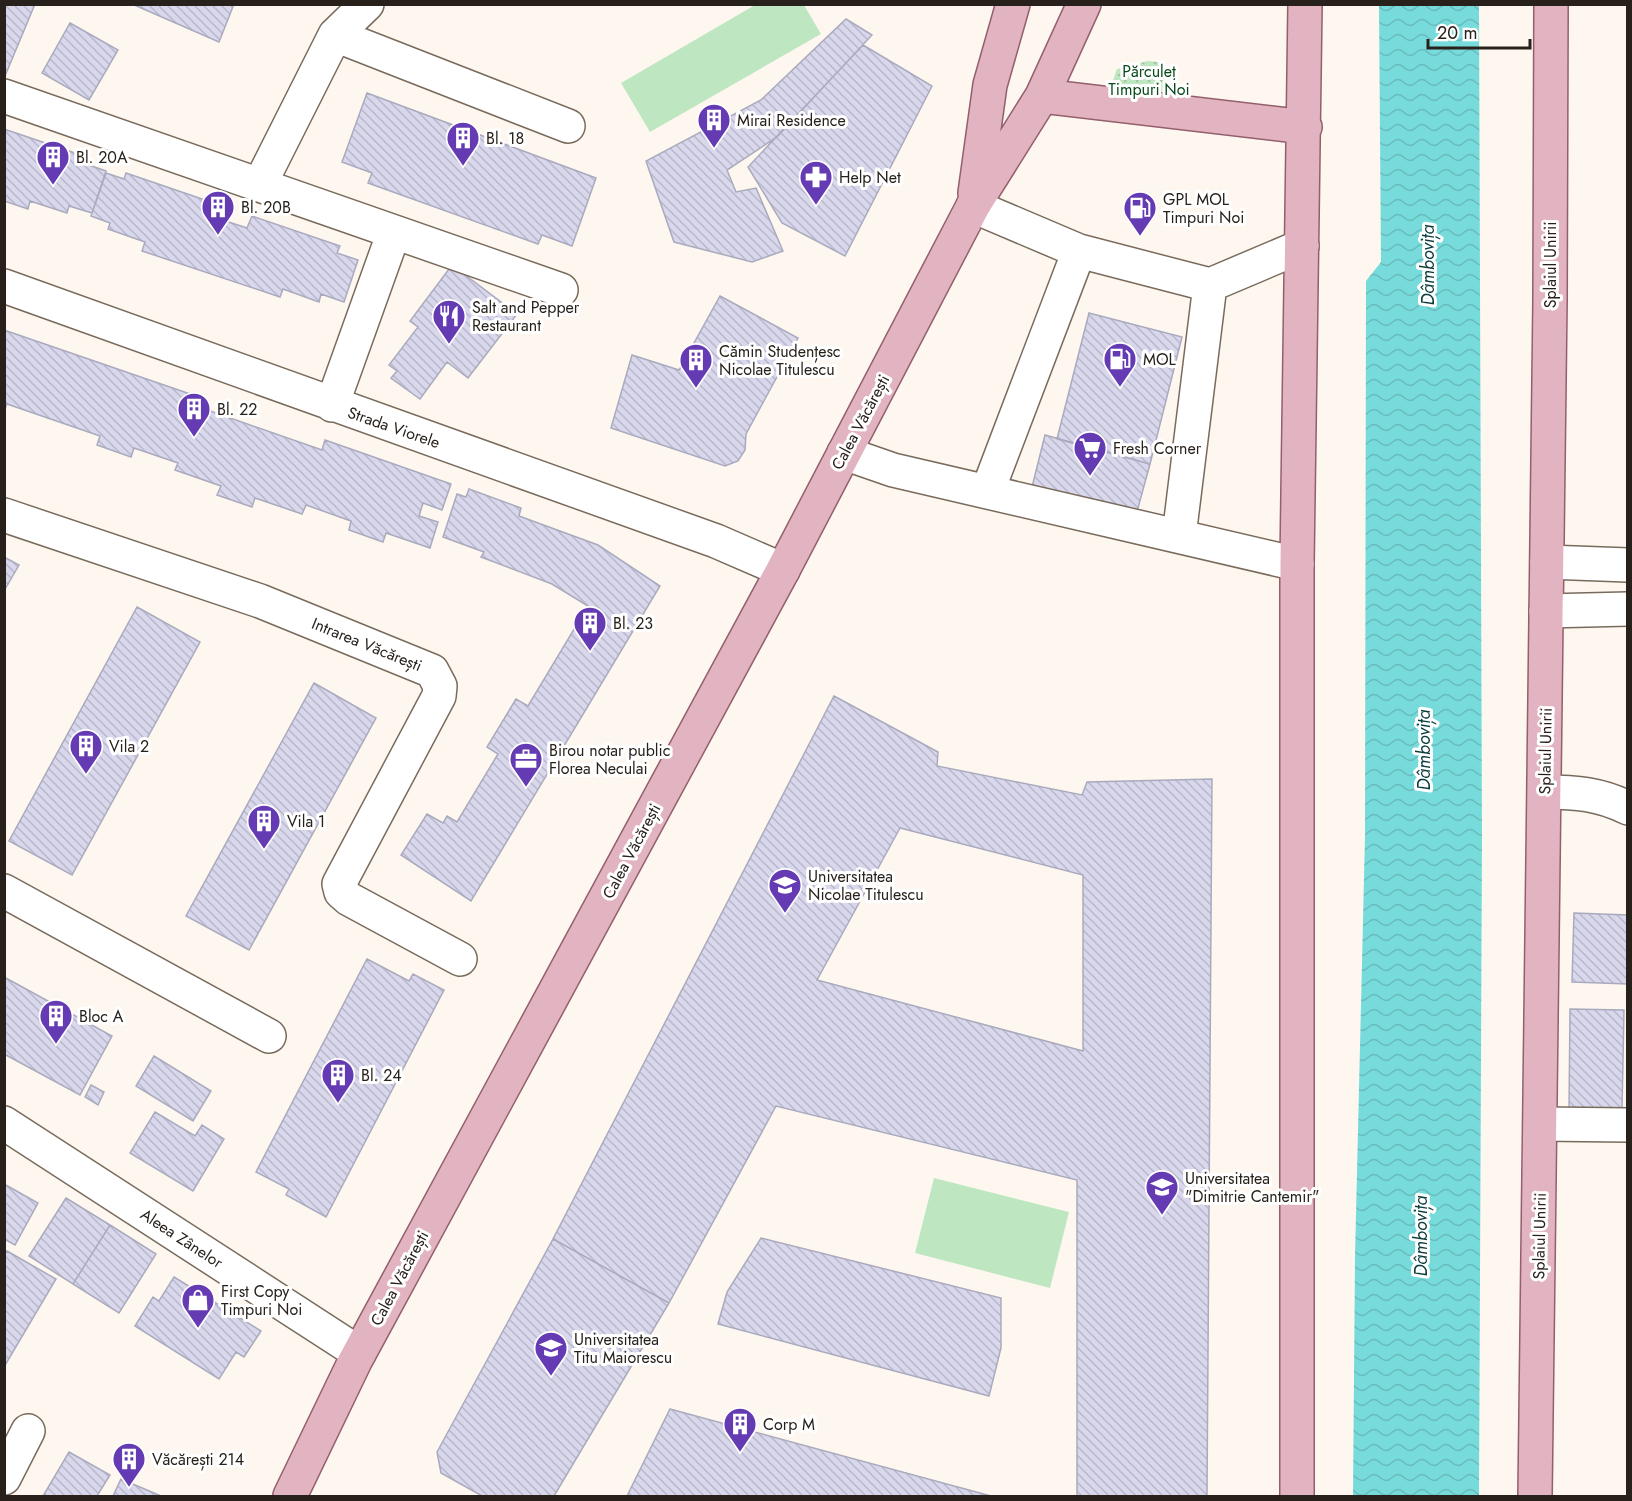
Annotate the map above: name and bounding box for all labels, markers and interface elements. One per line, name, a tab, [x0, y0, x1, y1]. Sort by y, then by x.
scale bar	[1428, 12, 1530, 50]
text: 20 m	[1437, 20, 1477, 46]
park label: Părculeț Timpuri Noi	[1108, 60, 1190, 101]
building icon: Mirai Residence	[696, 102, 732, 149]
place label: Mirai Residence	[737, 109, 846, 132]
building icon: Bl. 18	[445, 120, 481, 167]
place label: Bl. 18	[486, 127, 524, 150]
building icon: Bl. 20A	[35, 139, 71, 186]
place label: Bl. 20A	[76, 146, 128, 169]
pharmacy icon: Help Net	[798, 159, 834, 206]
place label: Help Net	[839, 166, 901, 189]
place label: GPL MOL Timpuri Noi	[1163, 188, 1244, 229]
building icon: Bl. 20B	[200, 189, 236, 236]
fuel station icon: GPL MOL Timpuri Noi	[1122, 190, 1158, 237]
place label: Bl. 20B	[241, 196, 291, 219]
street label: Splaiul Unirii	[1539, 222, 1562, 308]
water label: Dâmbovița	[1415, 224, 1441, 306]
place label: Salt and Pepper Restaurant	[472, 296, 580, 337]
restaurant icon: Salt and Pepper Restaurant	[431, 298, 467, 345]
place label: Cămin Studențesc Nicolae Titulescu	[719, 340, 841, 381]
fuel station icon: MOL	[1102, 341, 1138, 388]
building icon: Cămin Studențesc Nicolae Titulescu	[678, 342, 714, 389]
place label: MOL	[1143, 348, 1177, 371]
street label: Calea Văcărești	[826, 371, 895, 474]
building icon: Bl. 22	[176, 391, 212, 438]
place label: Bl. 22	[217, 398, 257, 421]
street label: Strada Viorele	[345, 401, 443, 454]
supermarket icon: Fresh Corner	[1072, 430, 1108, 477]
place label: Fresh Corner	[1113, 437, 1202, 460]
building icon: Bl. 23	[572, 605, 608, 652]
street label: Intrarea Văcărești	[308, 612, 425, 677]
place label: Bl. 23	[613, 612, 653, 635]
street label: Splaiul Unirii	[1533, 707, 1558, 795]
water label: Dâmbovița	[1411, 709, 1437, 791]
building icon: Vila 2	[68, 728, 104, 775]
place label: Vila 2	[109, 735, 149, 758]
place label: Birou notar public Florea Neculai	[549, 739, 670, 780]
office icon: Birou notar public Florea Neculai	[508, 741, 544, 788]
street label: Calea Văcărești	[597, 800, 666, 903]
building icon: Vila 1	[246, 803, 282, 850]
place label: Vila 1	[287, 810, 325, 833]
place label: Universitatea Nicolae Titulescu	[808, 865, 924, 906]
school or university icon: Universitatea Nicolae Titulescu	[767, 867, 803, 914]
building icon: Bloc A	[38, 998, 74, 1045]
place label: Bloc A	[79, 1005, 124, 1028]
building icon: Bl. 24	[320, 1057, 356, 1104]
place label: Bl. 24	[361, 1064, 402, 1087]
place label: Universitatea "Dimitrie Cantemir"	[1185, 1167, 1319, 1208]
school or university icon: Universitatea "Dimitrie Cantemir"	[1144, 1169, 1180, 1216]
street label: Splaiul Unirii	[1527, 1192, 1552, 1280]
water label: Dâmbovița	[1408, 1195, 1434, 1277]
street label: Aleea Zânelor	[136, 1203, 228, 1274]
street label: Calea Văcărești	[365, 1227, 434, 1330]
place label: First Copy Timpuri Noi	[221, 1280, 302, 1321]
shop icon: First Copy Timpuri Noi	[180, 1282, 216, 1329]
place label: Universitatea Titu Maiorescu	[574, 1328, 672, 1369]
school or university icon: Universitatea Titu Maiorescu	[533, 1330, 569, 1377]
building icon: Corp M	[722, 1406, 758, 1453]
place label: Corp M	[763, 1413, 815, 1436]
building icon: Văcărești 214	[111, 1441, 147, 1488]
place label: Văcărești 214	[152, 1448, 244, 1471]

